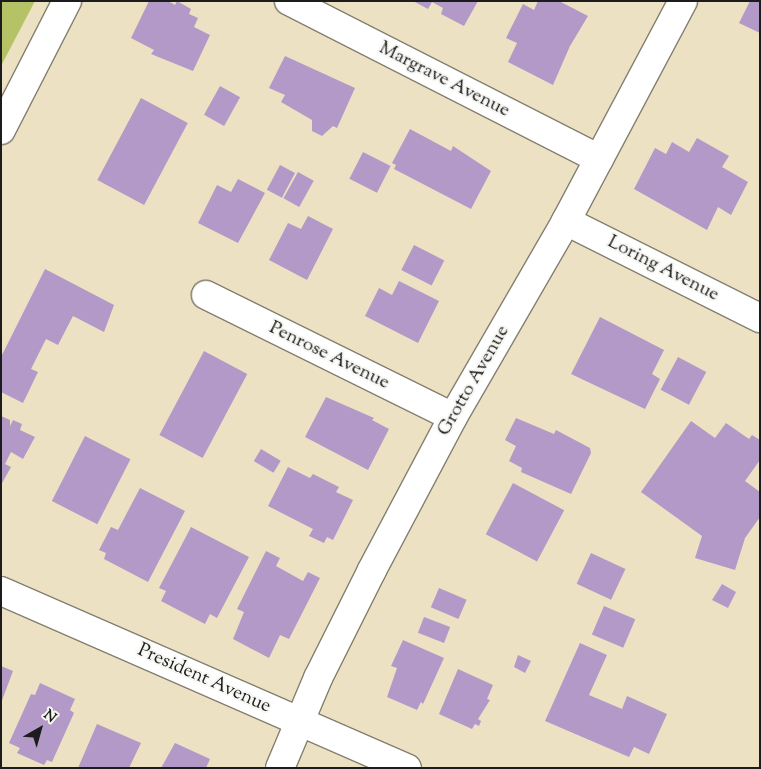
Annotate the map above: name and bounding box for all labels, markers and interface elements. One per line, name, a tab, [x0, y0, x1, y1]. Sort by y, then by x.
street label: Margrave Avenue	[375, 37, 513, 123]
street label: Loring Avenue	[603, 231, 723, 307]
street label: Penrose Avenue	[265, 317, 393, 395]
street label: Grotto Avenue	[433, 322, 515, 440]
street label: President Avenue	[134, 639, 274, 719]
north arrow	[15, 704, 65, 754]
text: N	[39, 706, 60, 729]

